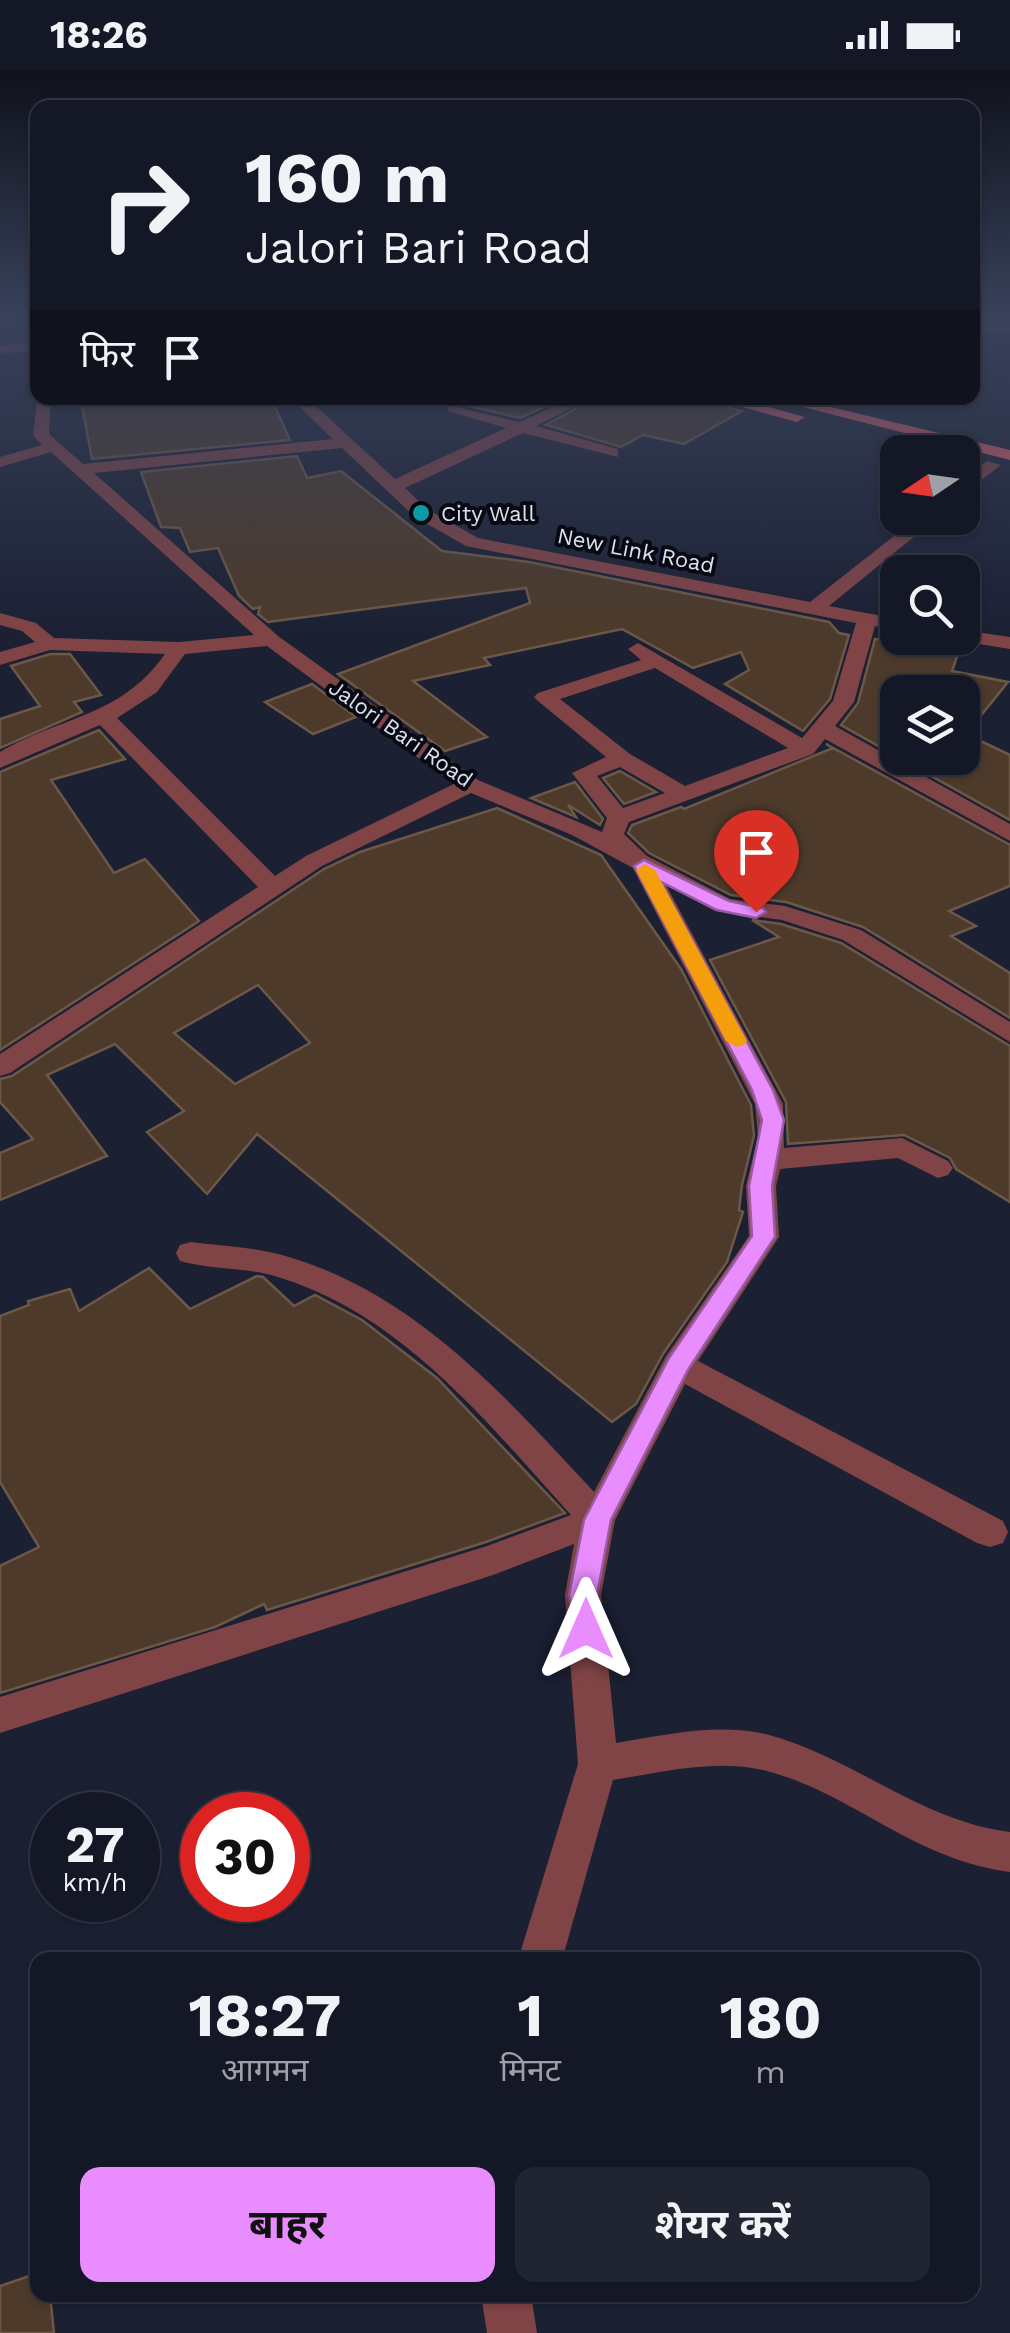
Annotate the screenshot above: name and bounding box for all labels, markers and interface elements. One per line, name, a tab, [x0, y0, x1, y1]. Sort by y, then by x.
text: 18:26	[50, 13, 148, 57]
text: 160 m	[245, 137, 449, 219]
icon: right	[80, 140, 210, 270]
text: Jalori Bari Road	[245, 221, 592, 274]
icon: arrive	[155, 330, 210, 385]
text: फिर	[80, 332, 135, 376]
north arrow	[880, 435, 980, 535]
map controls	[880, 435, 980, 775]
place label: City Wall	[441, 501, 535, 526]
marker: City Wall	[410, 502, 432, 524]
street label: New Link Road	[555, 523, 717, 578]
button: search	[880, 555, 980, 655]
street label: Jalori Bari Road	[324, 675, 477, 792]
button: layers	[880, 675, 980, 775]
pin	[714, 810, 799, 913]
icon: arrive	[729, 825, 784, 880]
position arrow	[534, 1577, 638, 1681]
speed limit sign: 30	[180, 1792, 310, 1922]
text: 27	[65, 1815, 125, 1874]
text: km/h	[63, 1868, 127, 1897]
text: 18:27	[188, 1980, 341, 2051]
text: 1	[517, 1980, 543, 2051]
text: 180	[719, 1982, 822, 2053]
text: आगमन	[221, 2051, 309, 2089]
text: मिनट	[500, 2051, 561, 2089]
text: m	[755, 2053, 786, 2091]
button: बाहर	[80, 2167, 495, 2282]
button: शेयर करें	[515, 2167, 930, 2282]

